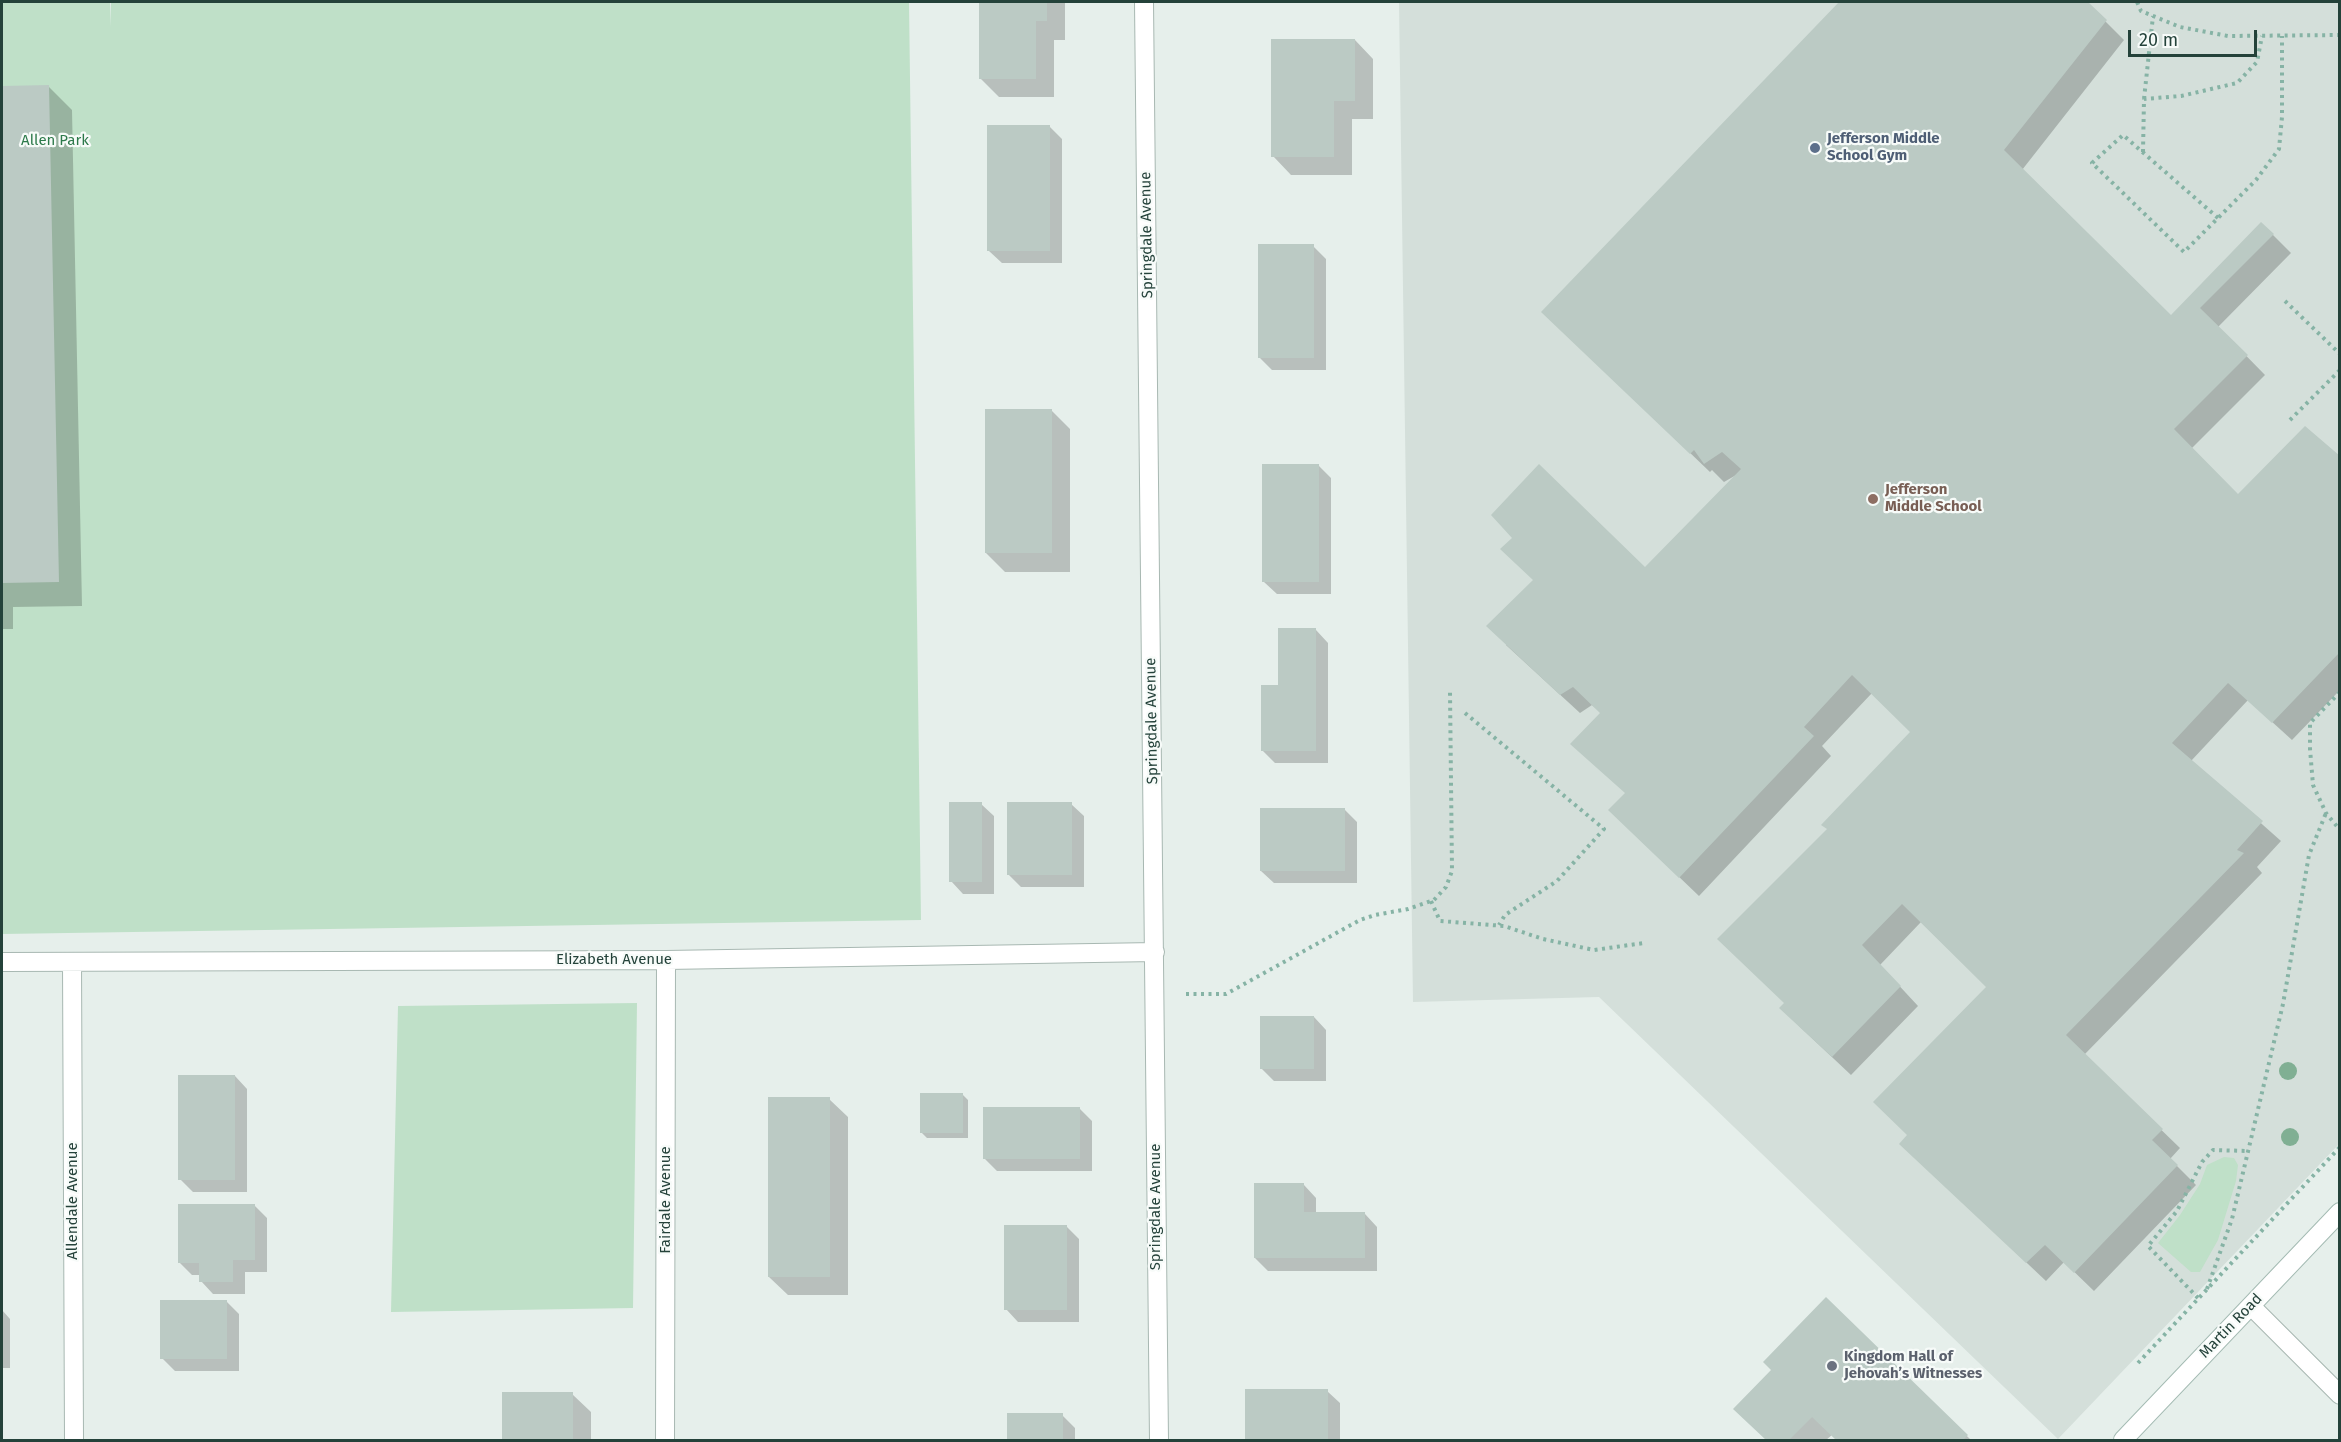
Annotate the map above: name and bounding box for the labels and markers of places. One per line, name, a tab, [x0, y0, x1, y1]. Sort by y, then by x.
place label: Jefferson Middle School Gym	[1827, 130, 1940, 165]
marker: Jefferson Middle School Gym	[1808, 141, 1822, 155]
place label: Jefferson Middle School	[1885, 481, 1982, 516]
marker: Jefferson Middle School	[1866, 492, 1880, 506]
place label: Kingdom Hall of Jehovah’s Witnesses	[1844, 1348, 1982, 1383]
marker: Kingdom Hall of Jehovah’s Witnesses	[1825, 1359, 1839, 1373]

